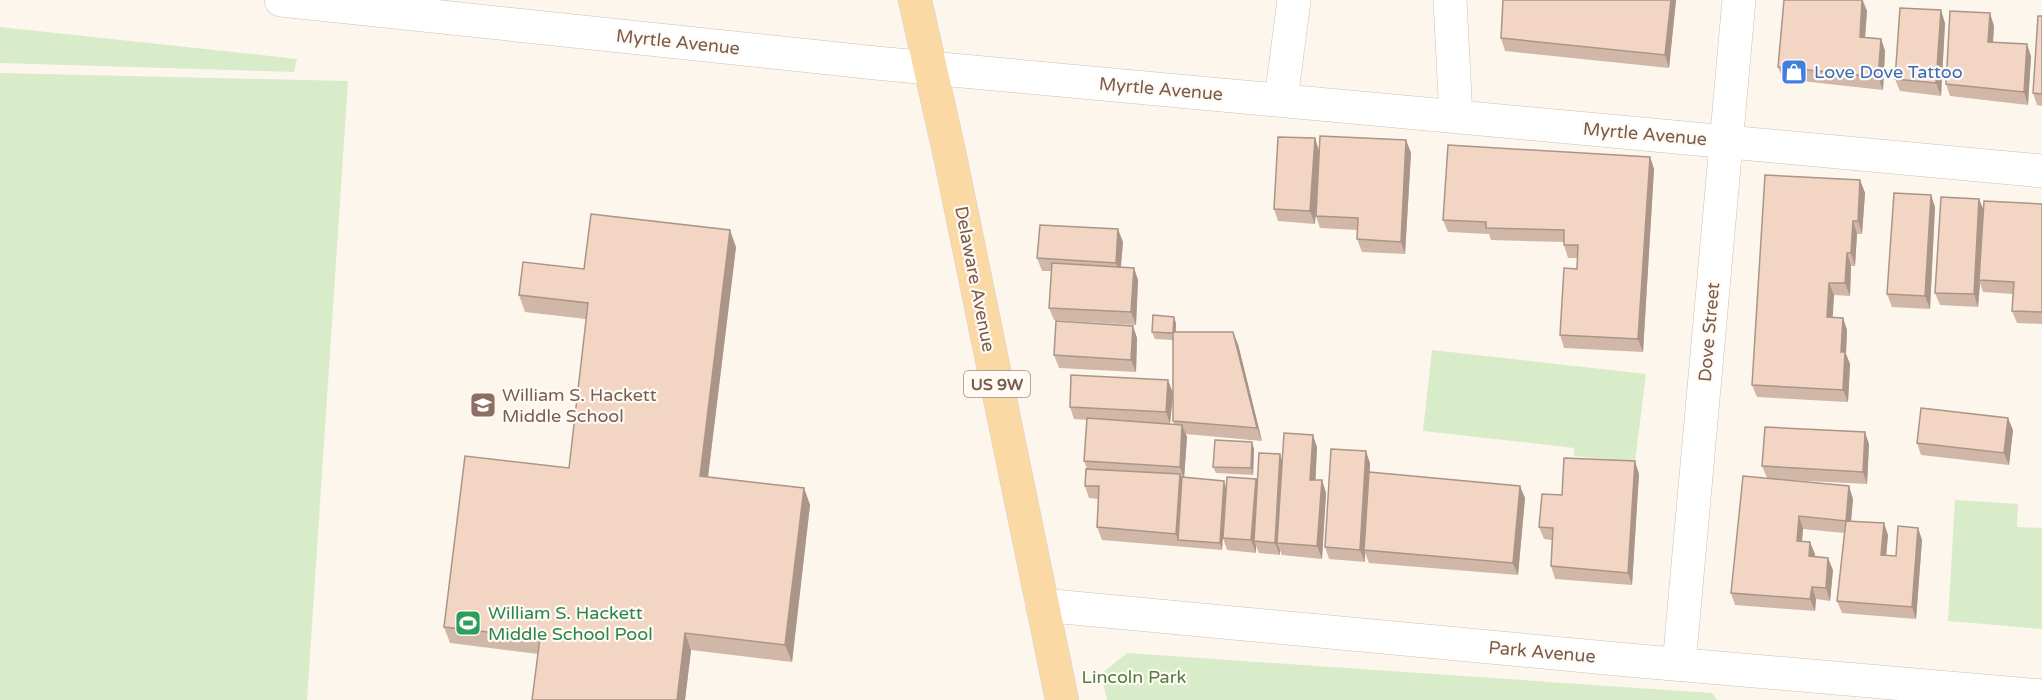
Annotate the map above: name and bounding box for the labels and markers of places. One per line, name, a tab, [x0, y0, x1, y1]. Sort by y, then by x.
shop icon: Love Dove Tattoo	[1779, 57, 1809, 87]
place label: Love Dove Tattoo	[1814, 61, 1963, 83]
place label: William S. Hackett Middle School	[502, 384, 657, 427]
school or university icon: William S. Hackett Middle School	[468, 390, 498, 420]
place label: William S. Hackett Middle School Pool	[488, 602, 653, 645]
sports icon: William S. Hackett Middle School Pool	[453, 608, 483, 638]

